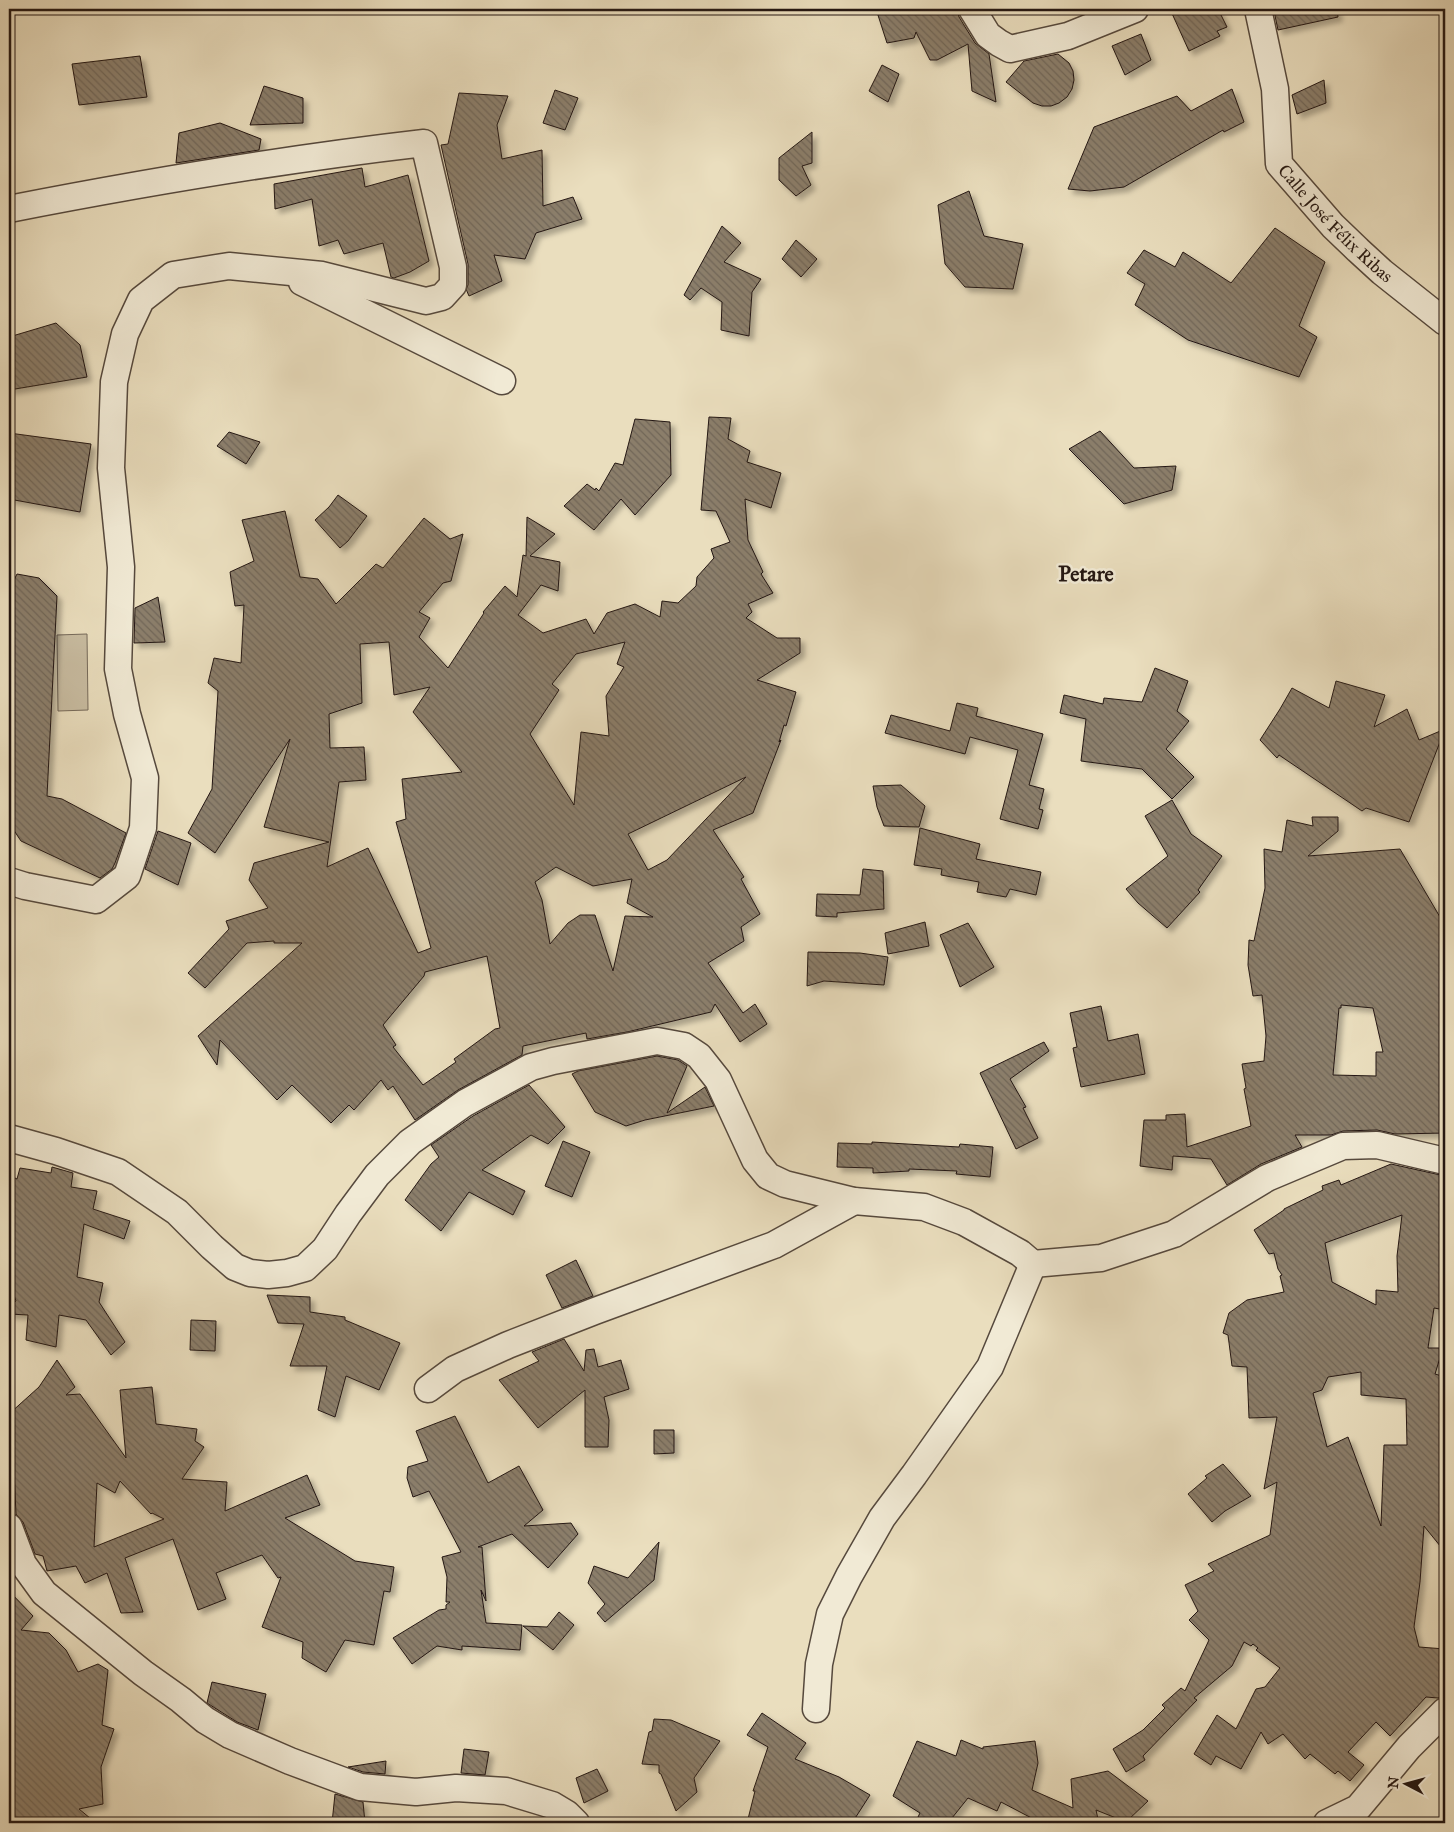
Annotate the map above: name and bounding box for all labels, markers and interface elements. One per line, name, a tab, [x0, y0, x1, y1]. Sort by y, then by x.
street label: Calle José Félix Ribas	[1273, 160, 1397, 287]
district label: Petare	[1058, 560, 1114, 587]
north arrow	[1382, 1760, 1432, 1810]
text: N	[1384, 1776, 1403, 1789]

